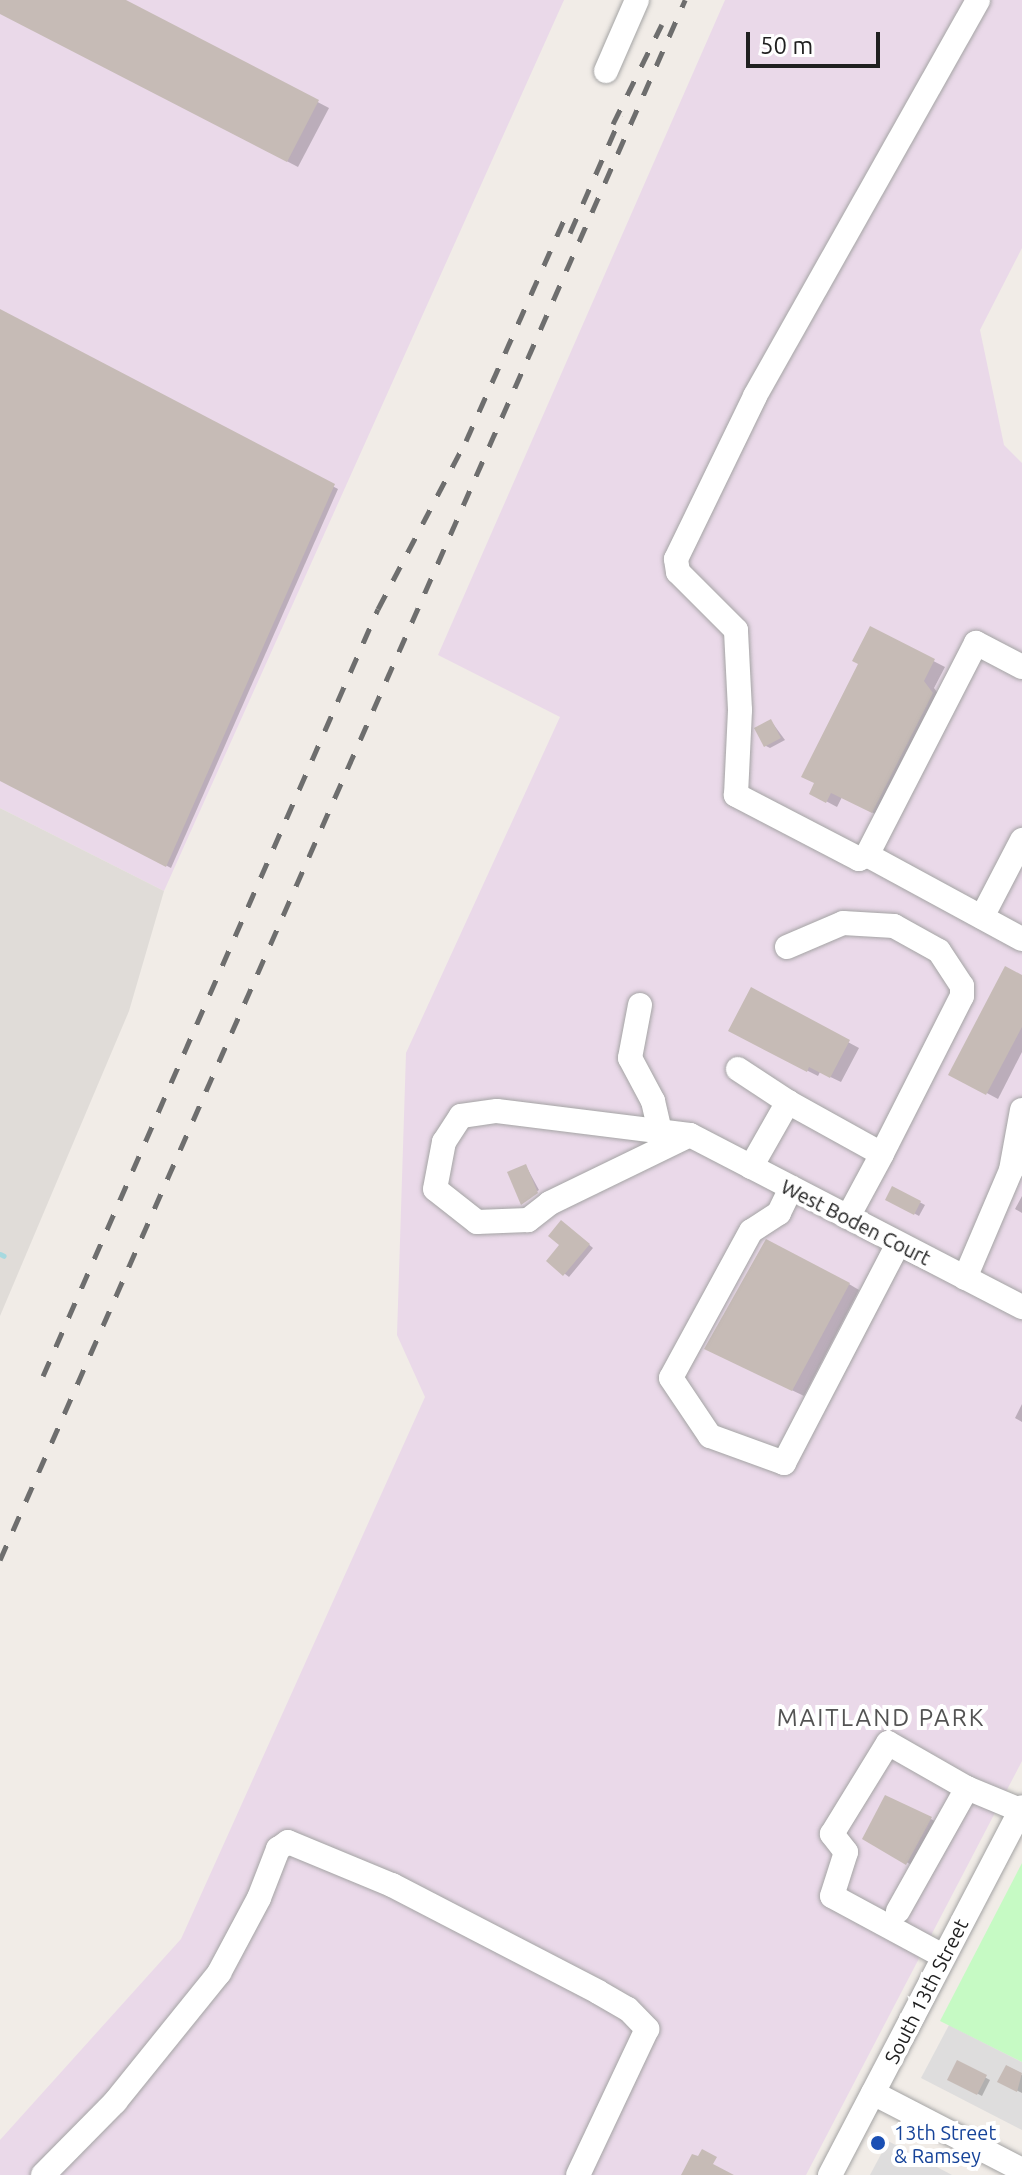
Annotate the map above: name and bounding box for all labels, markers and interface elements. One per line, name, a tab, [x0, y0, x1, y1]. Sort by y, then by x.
scale bar	[750, 16, 884, 66]
text: 50 m	[760, 32, 813, 59]
street label: West Boden Court	[777, 1174, 935, 1270]
district label: MAITLAND PARK	[777, 1704, 985, 1732]
street label: South 13th Street	[879, 1914, 973, 2068]
place label: 13th Street & Ramsey	[894, 2120, 996, 2167]
marker: 13th Street & Ramsey	[869, 2134, 887, 2152]

